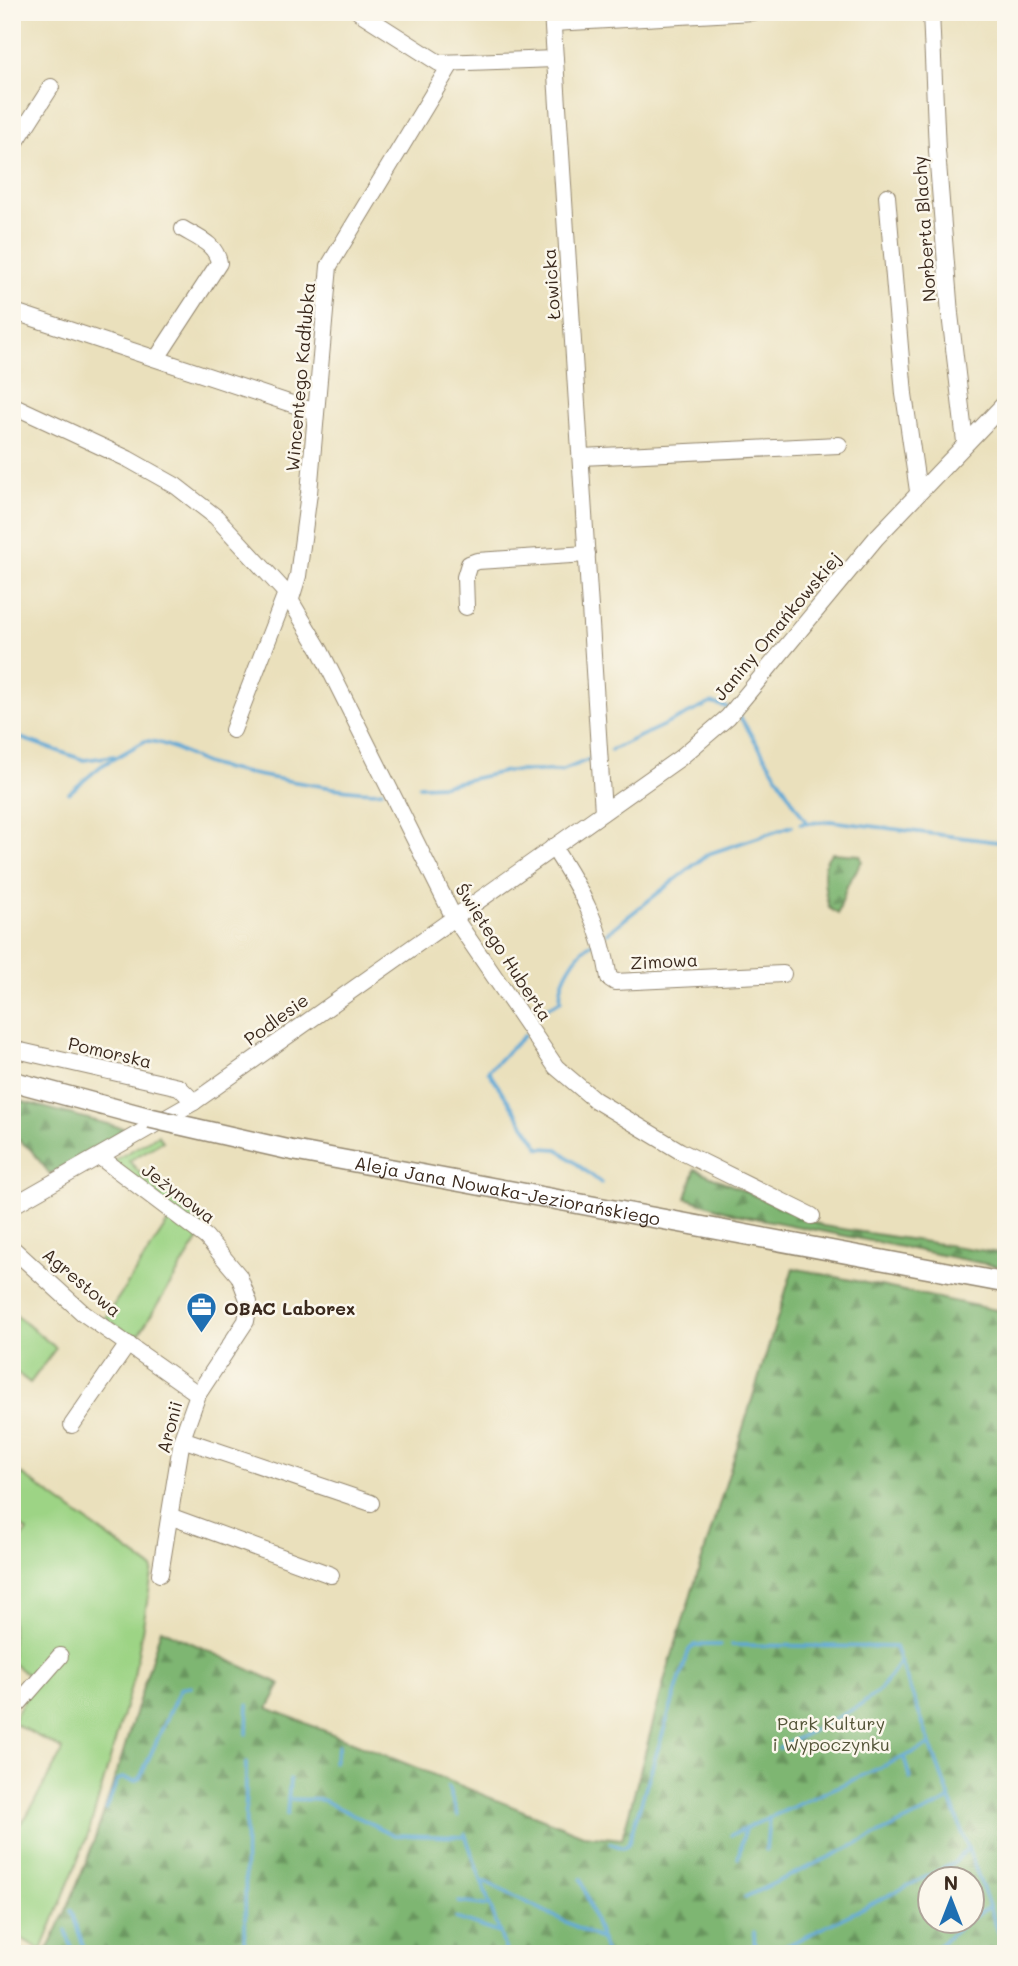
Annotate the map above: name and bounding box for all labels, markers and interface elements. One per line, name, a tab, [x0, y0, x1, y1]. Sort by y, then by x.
street label: Norberta Blachy	[907, 155, 941, 303]
street label: Łowicka	[537, 248, 565, 320]
street label: Wincentego Kadłubka	[280, 281, 320, 473]
street label: Janiny Omańkowskiej	[708, 547, 846, 705]
street label: Świętego Huberta	[450, 878, 558, 1026]
street label: Zimowa	[630, 947, 698, 975]
street label: Podlesie	[239, 987, 313, 1051]
street label: Pomorska	[66, 1031, 154, 1073]
street label: Aleja Jana Nowaka-Jeziorańskiego	[353, 1150, 662, 1231]
street label: Jeżynowa	[137, 1157, 221, 1229]
street label: Agrestowa	[38, 1242, 126, 1322]
office icon: OBAC Laborex	[184, 1291, 218, 1335]
place label: OBAC Laborex	[224, 1296, 356, 1320]
street label: Aronii	[151, 1398, 187, 1456]
park label: Park Kultury i Wypoczynku	[772, 1711, 890, 1756]
north arrow	[916, 1864, 986, 1934]
text: N	[944, 1870, 958, 1895]

